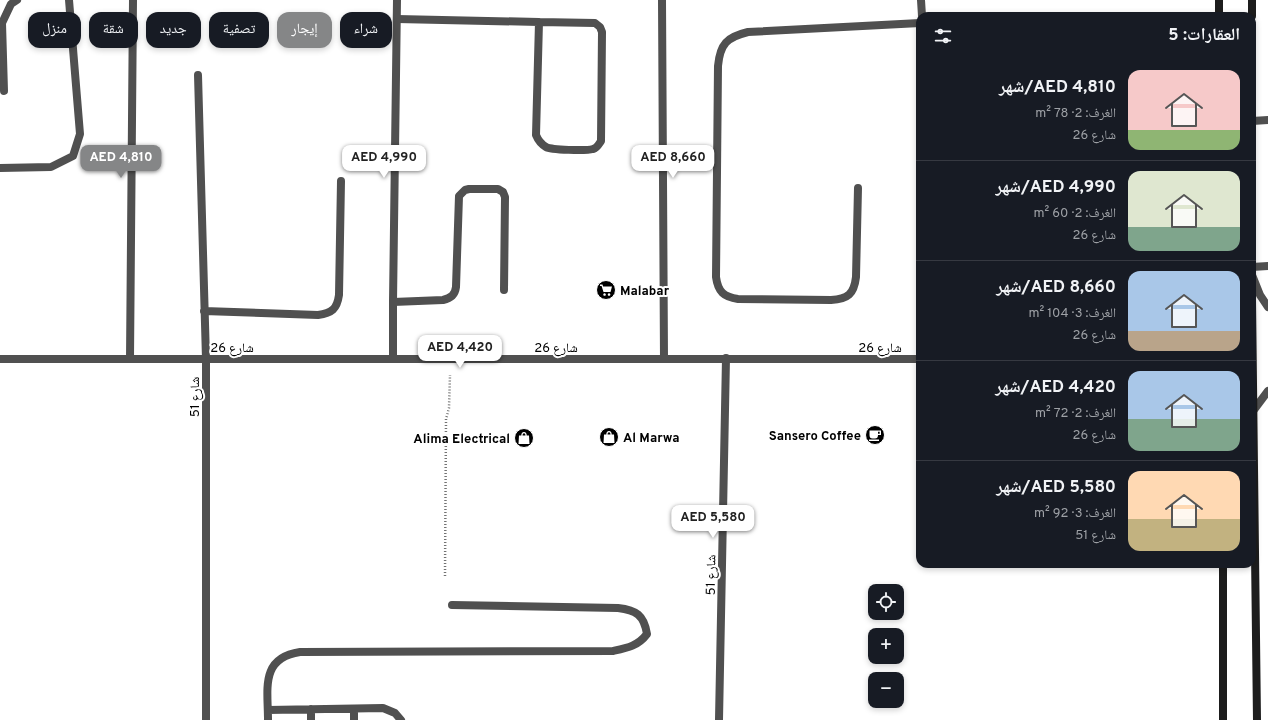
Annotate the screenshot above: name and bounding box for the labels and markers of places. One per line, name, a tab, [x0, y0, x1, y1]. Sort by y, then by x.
pin: AED 4,810	[75, 145, 167, 179]
pin: AED 4,990	[338, 145, 430, 179]
pin: AED 8,660	[627, 145, 719, 179]
supermarket icon: Malabar	[595, 279, 617, 301]
place label: Malabar	[620, 284, 670, 300]
pin: AED 4,420	[414, 335, 506, 369]
cafe icon: Sansero Coffee	[864, 424, 886, 446]
shop icon: Al Marwa	[598, 426, 620, 448]
shop icon: Alima Electrical	[513, 427, 535, 449]
place label: Sansero Coffee	[769, 429, 861, 445]
place label: Al Marwa	[623, 431, 679, 447]
place label: Alima Electrical	[413, 432, 510, 448]
pin: AED 5,580	[667, 505, 759, 539]

